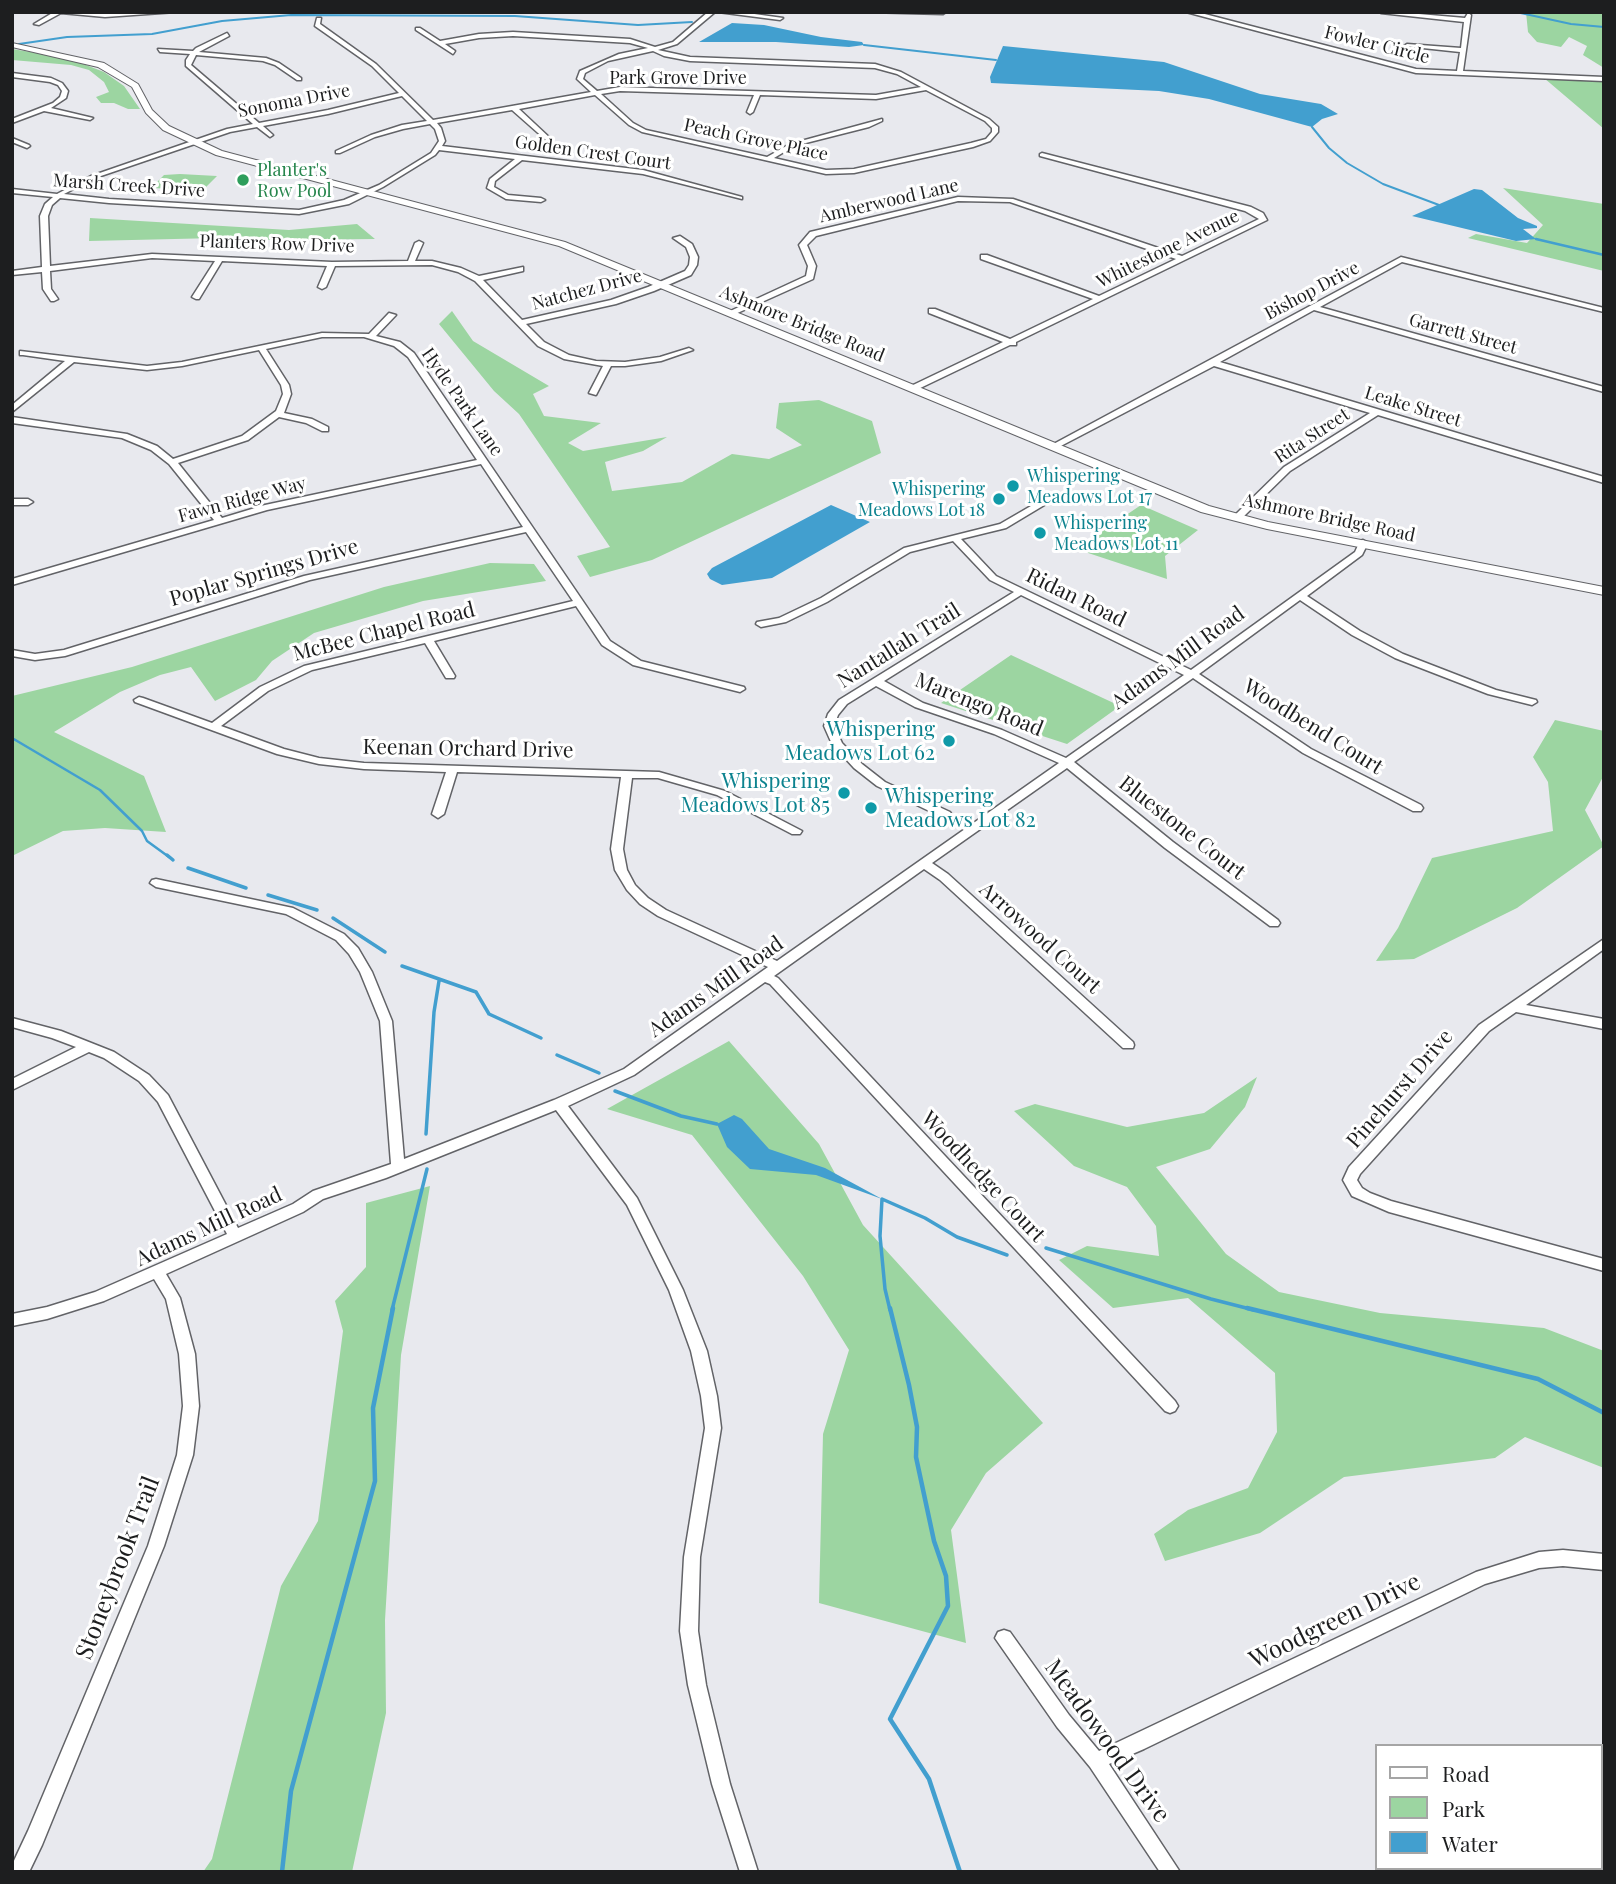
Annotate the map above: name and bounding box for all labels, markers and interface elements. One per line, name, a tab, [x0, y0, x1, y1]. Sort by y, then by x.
street label: Fowler Circle	[1322, 21, 1432, 69]
street label: Park Grove Drive	[609, 67, 747, 89]
street label: Sonoma Drive	[236, 80, 352, 122]
street label: Peach Grove Place	[682, 114, 830, 166]
street label: Golden Crest Court	[514, 131, 672, 175]
place label: Planter's Row Pool	[257, 159, 332, 202]
street label: Marsh Creek Drive	[52, 170, 206, 202]
marker: Planter's Row Pool	[235, 172, 251, 188]
street label: Amberwood Lane	[817, 174, 961, 228]
street label: Whitestone Avenue	[1093, 205, 1243, 293]
street label: Planters Row Drive	[199, 231, 355, 257]
street label: Bishop Drive	[1261, 257, 1363, 325]
street label: Natchez Drive	[530, 265, 644, 315]
street label: Ashmore Bridge Road	[716, 281, 888, 367]
street label: Garrett Street	[1407, 309, 1519, 359]
street label: Hyde Park Lane	[417, 344, 507, 460]
street label: Leake Street	[1362, 382, 1464, 432]
street label: Rita Street	[1270, 404, 1354, 468]
place label: Whispering Meadows Lot 17	[1027, 465, 1152, 508]
street label: Fawn Ridge Way	[176, 473, 308, 527]
place label: Whispering Meadows Lot 18	[858, 478, 985, 520]
marker: Whispering Meadows Lot 17	[1005, 478, 1021, 494]
street label: Ashmore Bridge Road	[1241, 489, 1417, 547]
marker: Whispering Meadows Lot 18	[991, 491, 1007, 507]
place label: Whispering Meadows Lot 11	[1054, 512, 1179, 554]
marker: Whispering Meadows Lot 11	[1032, 525, 1048, 541]
street label: Poplar Springs Drive	[167, 534, 361, 612]
street label: Ridan Road	[1022, 563, 1130, 633]
street label: McBee Chapel Road	[290, 597, 478, 667]
street label: Nantallah Trail	[833, 598, 965, 694]
street label: Adams Mill Road	[1106, 601, 1250, 715]
street label: Marengo Road	[911, 668, 1047, 742]
street label: Woodbend Court	[1238, 674, 1388, 780]
place label: Whispering Meadows Lot 62	[784, 716, 935, 766]
marker: Whispering Meadows Lot 62	[941, 733, 957, 749]
street label: Keenan Orchard Drive	[362, 735, 574, 763]
place label: Whispering Meadows Lot 85	[681, 768, 830, 818]
street label: Bluestone Court	[1114, 771, 1250, 885]
place label: Whispering Meadows Lot 82	[885, 783, 1036, 833]
marker: Whispering Meadows Lot 85	[836, 785, 852, 801]
marker: Whispering Meadows Lot 82	[863, 800, 879, 816]
street label: Arrowood Court	[974, 877, 1106, 999]
street label: Adams Mill Road	[644, 931, 788, 1043]
street label: Pinehurst Drive	[1342, 1025, 1458, 1153]
street label: Woodhedge Court	[916, 1106, 1050, 1248]
street label: Adams Mill Road	[132, 1182, 286, 1272]
street label: Stoneybrook Trail	[70, 1473, 166, 1663]
street label: Woodgreen Drive	[1245, 1567, 1425, 1675]
street label: Meadowood Drive	[1038, 1654, 1176, 1828]
legend	[1374, 1744, 1602, 1870]
text: Road	[1442, 1759, 1490, 1787]
text: Park	[1442, 1794, 1485, 1822]
text: Water	[1442, 1829, 1498, 1857]

